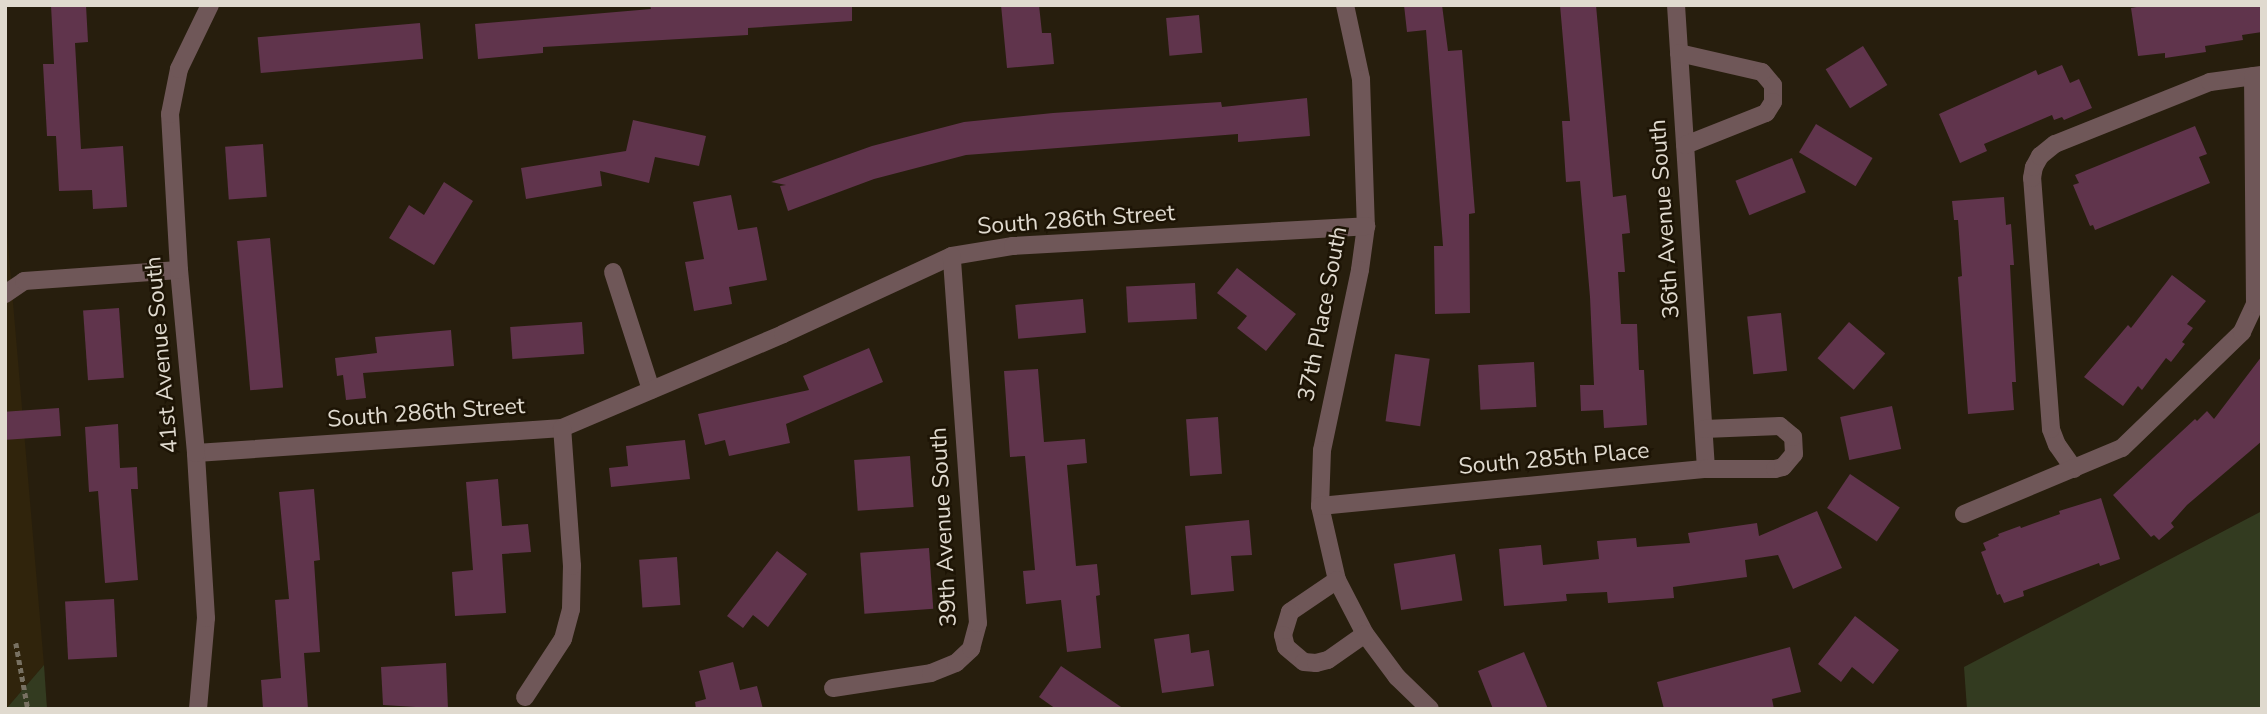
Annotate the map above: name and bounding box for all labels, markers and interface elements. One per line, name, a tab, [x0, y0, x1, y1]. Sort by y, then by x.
street label: 36th Avenue South	[1644, 118, 1686, 320]
street label: South 286th Street	[976, 199, 1176, 241]
street label: 37th Place South	[1293, 224, 1353, 404]
street label: 41st Avenue South	[140, 255, 184, 455]
street label: South 286th Street	[326, 392, 526, 434]
street label: 39th Avenue South	[925, 427, 963, 627]
street label: South 285th Place	[1457, 437, 1651, 481]

